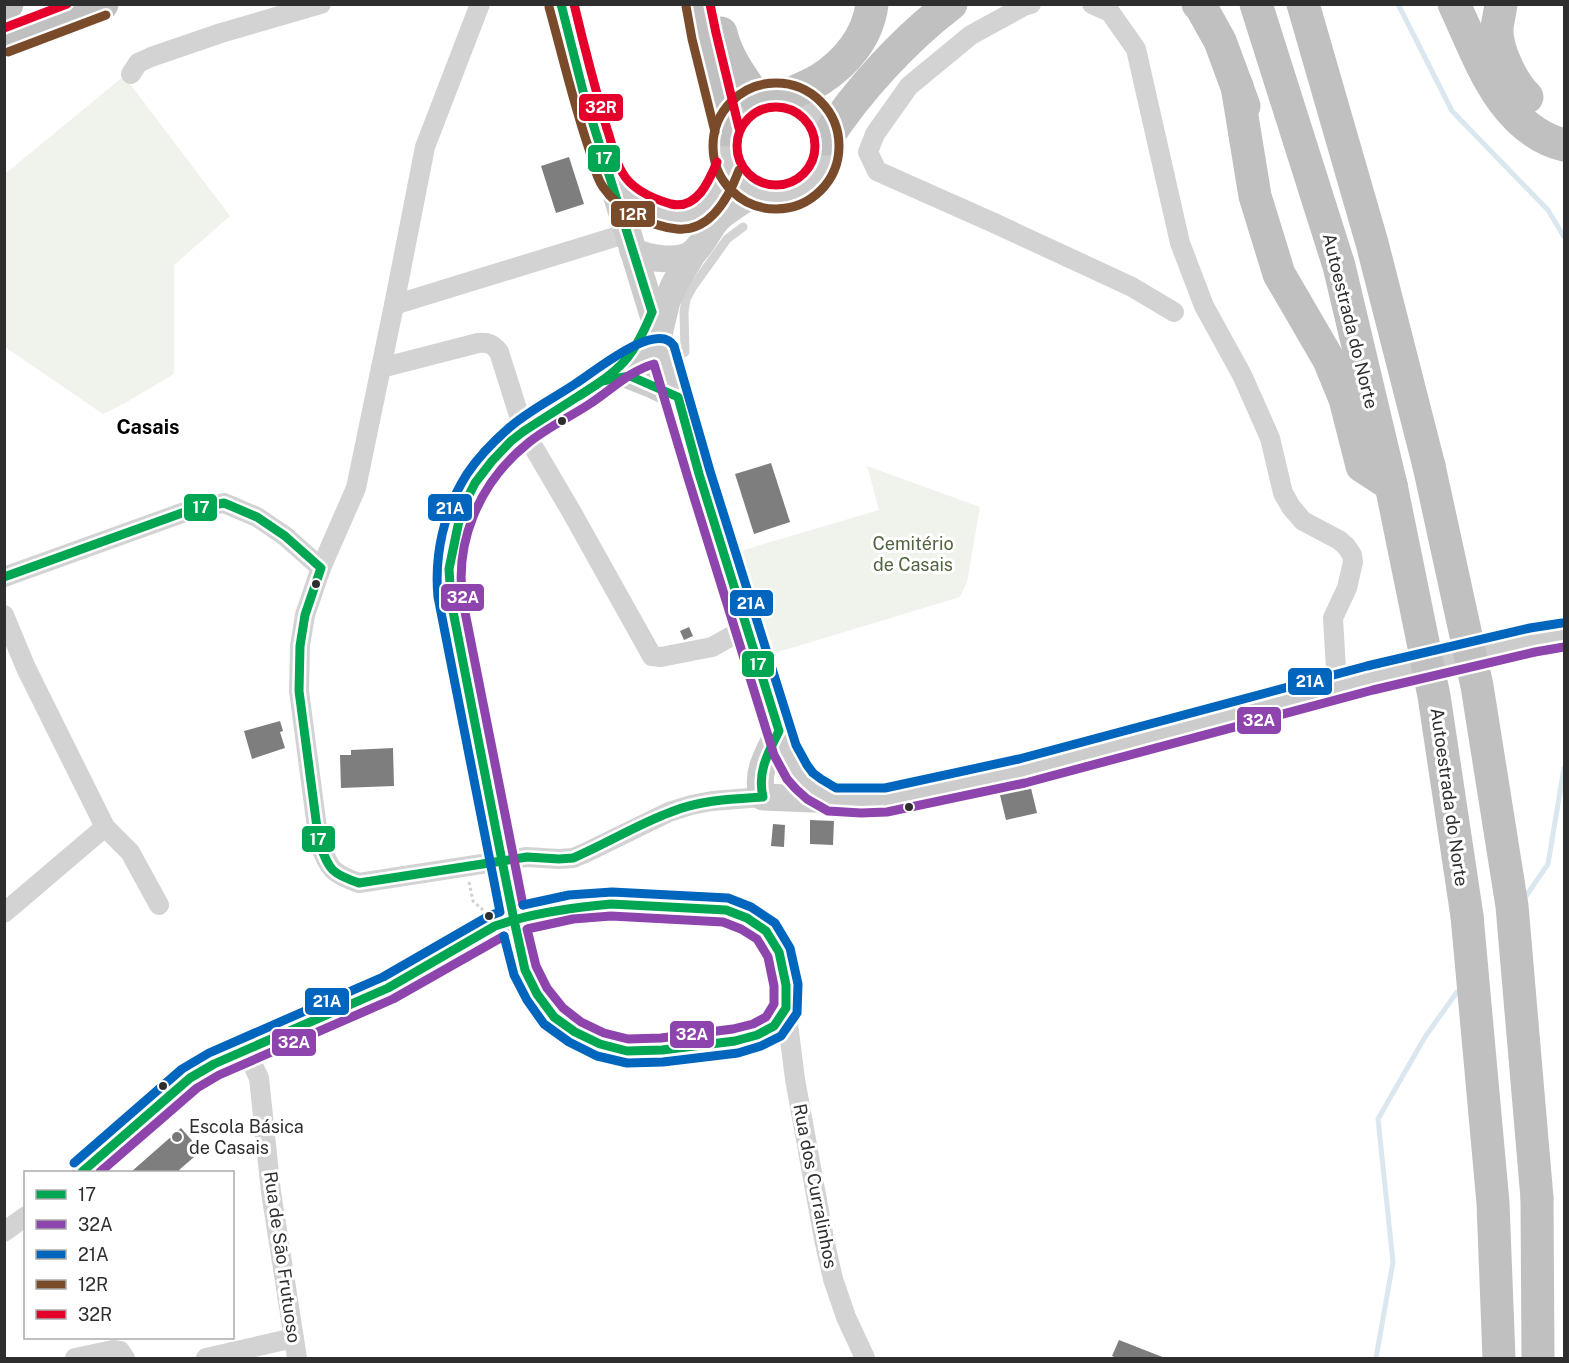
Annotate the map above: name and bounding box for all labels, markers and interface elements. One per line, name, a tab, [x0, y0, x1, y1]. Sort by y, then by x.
line badge: 32R	[578, 93, 624, 122]
text: 32R	[585, 98, 617, 117]
line badge: 17	[587, 144, 621, 173]
text: 17	[596, 149, 612, 168]
line badge: 12R	[610, 200, 656, 228]
text: 12R	[619, 205, 647, 224]
street label: Autoestrada do Norte	[1319, 231, 1382, 411]
district label: Casais	[116, 415, 180, 439]
unlabelled marker	[556, 415, 568, 427]
line badge: 17	[183, 493, 218, 522]
line badge: 21A	[427, 493, 473, 522]
text: 17	[193, 498, 209, 517]
text: 21A	[436, 499, 465, 518]
park label: Cemitério de Casais	[872, 533, 954, 575]
unlabelled marker	[310, 578, 322, 590]
line badge: 32A	[440, 583, 485, 612]
text: 32A	[447, 588, 480, 607]
line badge: 21A	[729, 589, 774, 617]
text: 21A	[737, 594, 766, 613]
line badge: 17	[741, 650, 775, 678]
text: 17	[750, 655, 766, 674]
line badge: 21A	[1287, 667, 1333, 696]
text: 21A	[1296, 672, 1325, 691]
line badge: 32A	[1236, 706, 1282, 735]
street label: Autoestrada do Norte	[1427, 706, 1472, 888]
text: 32A	[1243, 711, 1276, 730]
unlabelled marker	[903, 801, 915, 813]
line badge: 17	[301, 825, 336, 853]
text: 17	[310, 830, 326, 849]
unlabelled marker	[483, 910, 495, 922]
line badge: 21A	[304, 987, 350, 1016]
text: 21A	[313, 992, 342, 1011]
line badge: 32A	[669, 1020, 715, 1049]
text: 32A	[676, 1025, 709, 1044]
line badge: 32A	[271, 1028, 317, 1057]
text: 32A	[278, 1033, 311, 1052]
unlabelled marker	[157, 1080, 169, 1092]
street label: Rua dos Curralinhos	[789, 1102, 842, 1270]
place label: Escola Básica de Casais	[189, 1116, 304, 1158]
marker: Escola Básica de Casais	[170, 1130, 184, 1144]
street label: Rua de São Frutuoso	[260, 1170, 305, 1344]
legend	[24, 1171, 234, 1339]
text: 17	[78, 1184, 96, 1205]
text: 32A	[78, 1214, 113, 1235]
text: 21A	[78, 1244, 109, 1265]
text: 12R	[78, 1274, 108, 1295]
text: 32R	[78, 1304, 112, 1325]

